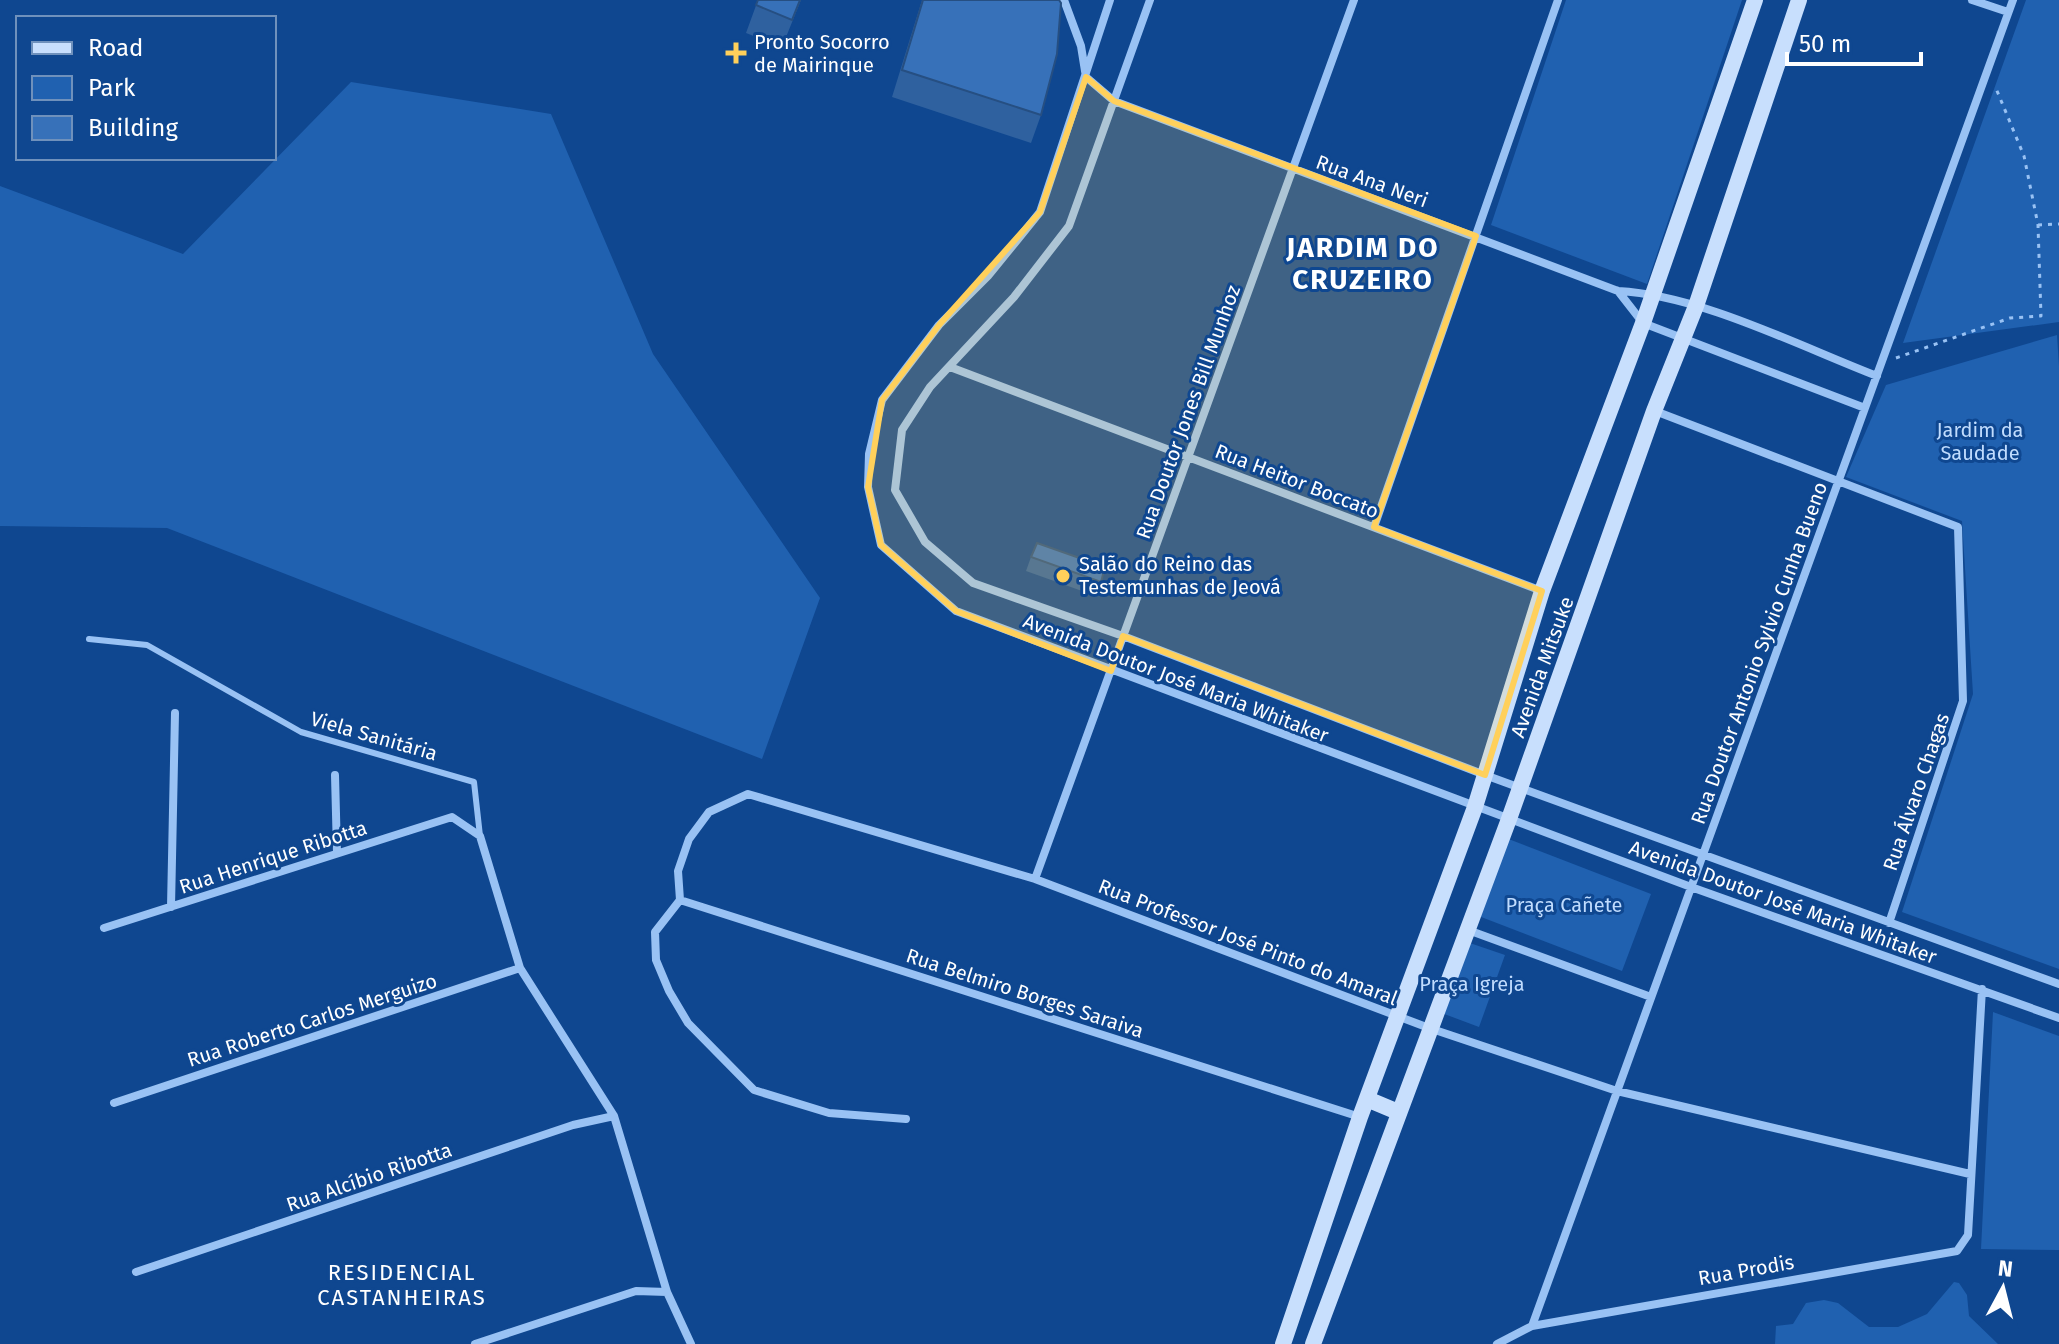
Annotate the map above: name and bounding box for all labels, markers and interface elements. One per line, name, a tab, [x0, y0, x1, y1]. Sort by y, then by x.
legend	[16, 16, 276, 160]
scale bar	[1787, 16, 1921, 66]
place label: Pronto Socorro de Mairinque	[754, 30, 890, 77]
text: 50 m	[1799, 30, 1851, 58]
text: Road	[88, 34, 143, 62]
marker: Pronto Socorro de Mairinque	[725, 42, 747, 64]
text: Park	[88, 74, 136, 102]
text: Building	[88, 114, 178, 142]
street label: Rua Ana Neri	[1313, 150, 1431, 212]
district label: JARDIM DO CRUZEIRO	[1285, 231, 1440, 296]
street label: Rua Doutor Jones Bill Munhoz	[1131, 281, 1245, 542]
park label: Jardim da Saudade	[1937, 418, 2023, 465]
street label: Rua Heitor Boccato	[1212, 439, 1382, 523]
street label: Rua Doutor Antonio Sylvio Cunha Bueno	[1686, 478, 1832, 828]
place label: Salão do Reino das Testemunhas de Jeová	[1079, 552, 1281, 599]
marker: Salão do Reino das Testemunhas de Jeová	[1054, 567, 1072, 585]
street label: Avenida Mitsuke	[1505, 593, 1579, 741]
street label: Avenida Doutor José Maria Whitaker	[1020, 609, 1332, 748]
street label: Viela Sanitária	[308, 706, 440, 766]
street label: Rua Álvaro Chagas	[1878, 710, 1954, 874]
street label: Rua Henrique Ribotta	[176, 815, 370, 899]
street label: Avenida Doutor José Maria Whitaker	[1626, 835, 1940, 969]
street label: Rua Professor José Pinto do Amaral	[1095, 874, 1401, 1010]
park label: Praça Cañete	[1506, 893, 1622, 918]
street label: Rua Belmiro Borges Saraiva	[903, 943, 1147, 1043]
street label: Rua Roberto Carlos Merguizo	[184, 968, 440, 1072]
park label: Praça Igreja	[1419, 972, 1525, 997]
street label: Rua Alcíbio Ribotta	[283, 1137, 455, 1217]
north arrow	[1963, 1248, 2043, 1328]
street label: Rua Prodis	[1696, 1250, 1796, 1290]
text: N	[1996, 1254, 2014, 1283]
district label: RESIDENCIAL CASTANHEIRAS	[317, 1259, 487, 1311]

